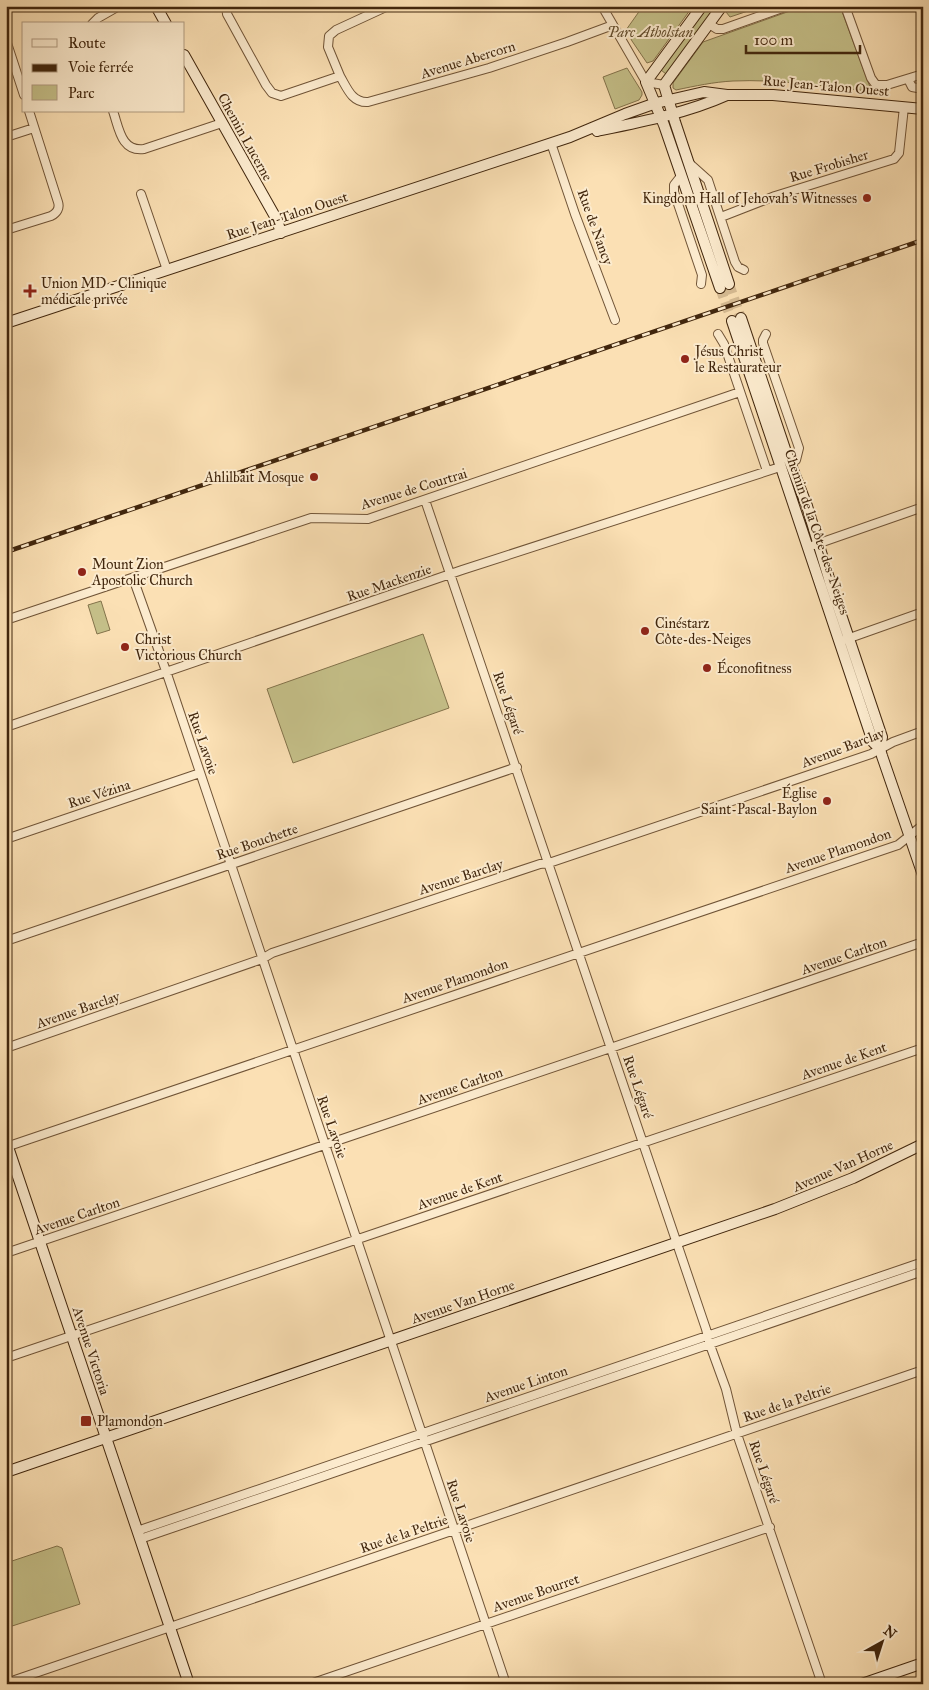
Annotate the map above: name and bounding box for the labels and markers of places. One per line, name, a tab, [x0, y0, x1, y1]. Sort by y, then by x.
place label: Kingdom Hall of Jehovah's Witnesses	[642, 190, 857, 208]
marker: Kingdom Hall of Jehovah's Witnesses	[861, 192, 873, 204]
place label: Union MD - Clinique médicale privée	[41, 275, 167, 308]
marker: Union MD - Clinique médicale privée	[23, 284, 37, 298]
place label: Jésus Christ le Restaurateur	[693, 343, 782, 376]
marker: Jésus Christ le Restaurateur	[679, 353, 691, 365]
place label: Ahlilbait Mosque	[203, 469, 304, 487]
marker: Ahlilbait Mosque	[308, 471, 320, 483]
place label: Mount Zion Apostolic Church	[91, 556, 193, 589]
marker: Mount Zion Apostolic Church	[76, 566, 88, 578]
place label: Cinéstarz Côte-des-Neiges	[655, 615, 751, 648]
marker: Cinéstarz Côte-des-Neiges	[639, 625, 651, 637]
place label: Christ Victorious Church	[134, 631, 242, 664]
marker: Christ Victorious Church	[119, 641, 131, 653]
place label: Éconofitness	[717, 658, 792, 677]
marker: Éconofitness	[701, 662, 713, 674]
place label: Église Saint-Pascal-Baylon	[701, 783, 817, 818]
marker: Église Saint-Pascal-Baylon	[821, 795, 833, 807]
place label: Plamondon	[97, 1413, 163, 1430]
marker: Plamondon	[79, 1414, 93, 1428]

